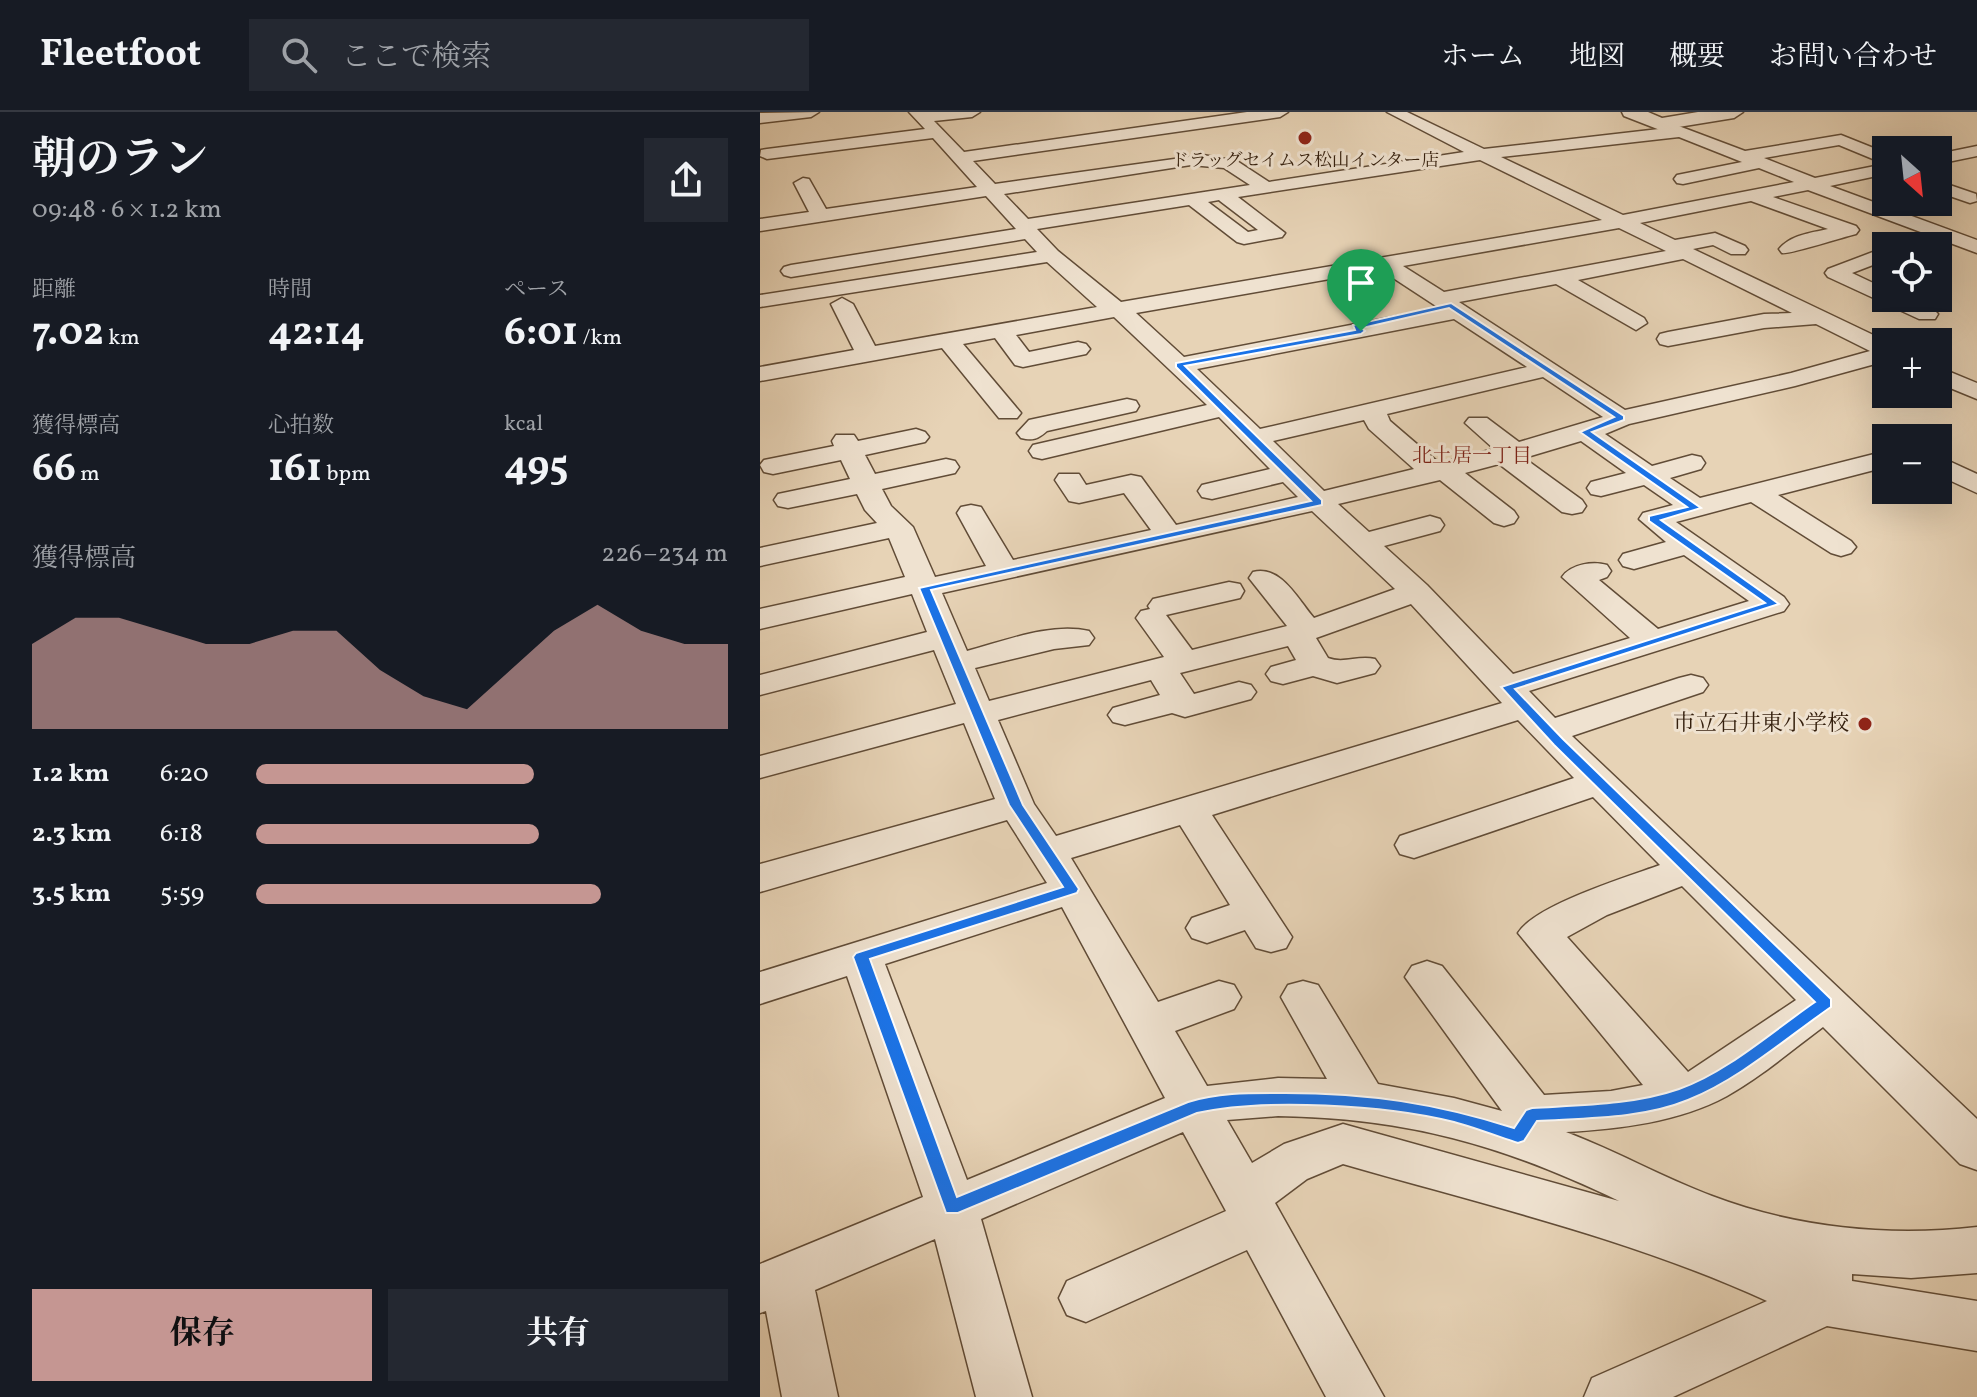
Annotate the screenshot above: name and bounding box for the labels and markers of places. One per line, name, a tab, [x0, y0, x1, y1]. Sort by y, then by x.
marker: ドラッグセイムス松山インター店	[1296, 129, 1314, 147]
place label: ドラッグセイムス松山インター店	[1171, 149, 1439, 174]
pin	[1327, 249, 1395, 331]
place label: 市立石井東小学校	[1673, 709, 1849, 740]
marker: 市立石井東小学校	[1856, 715, 1874, 733]

